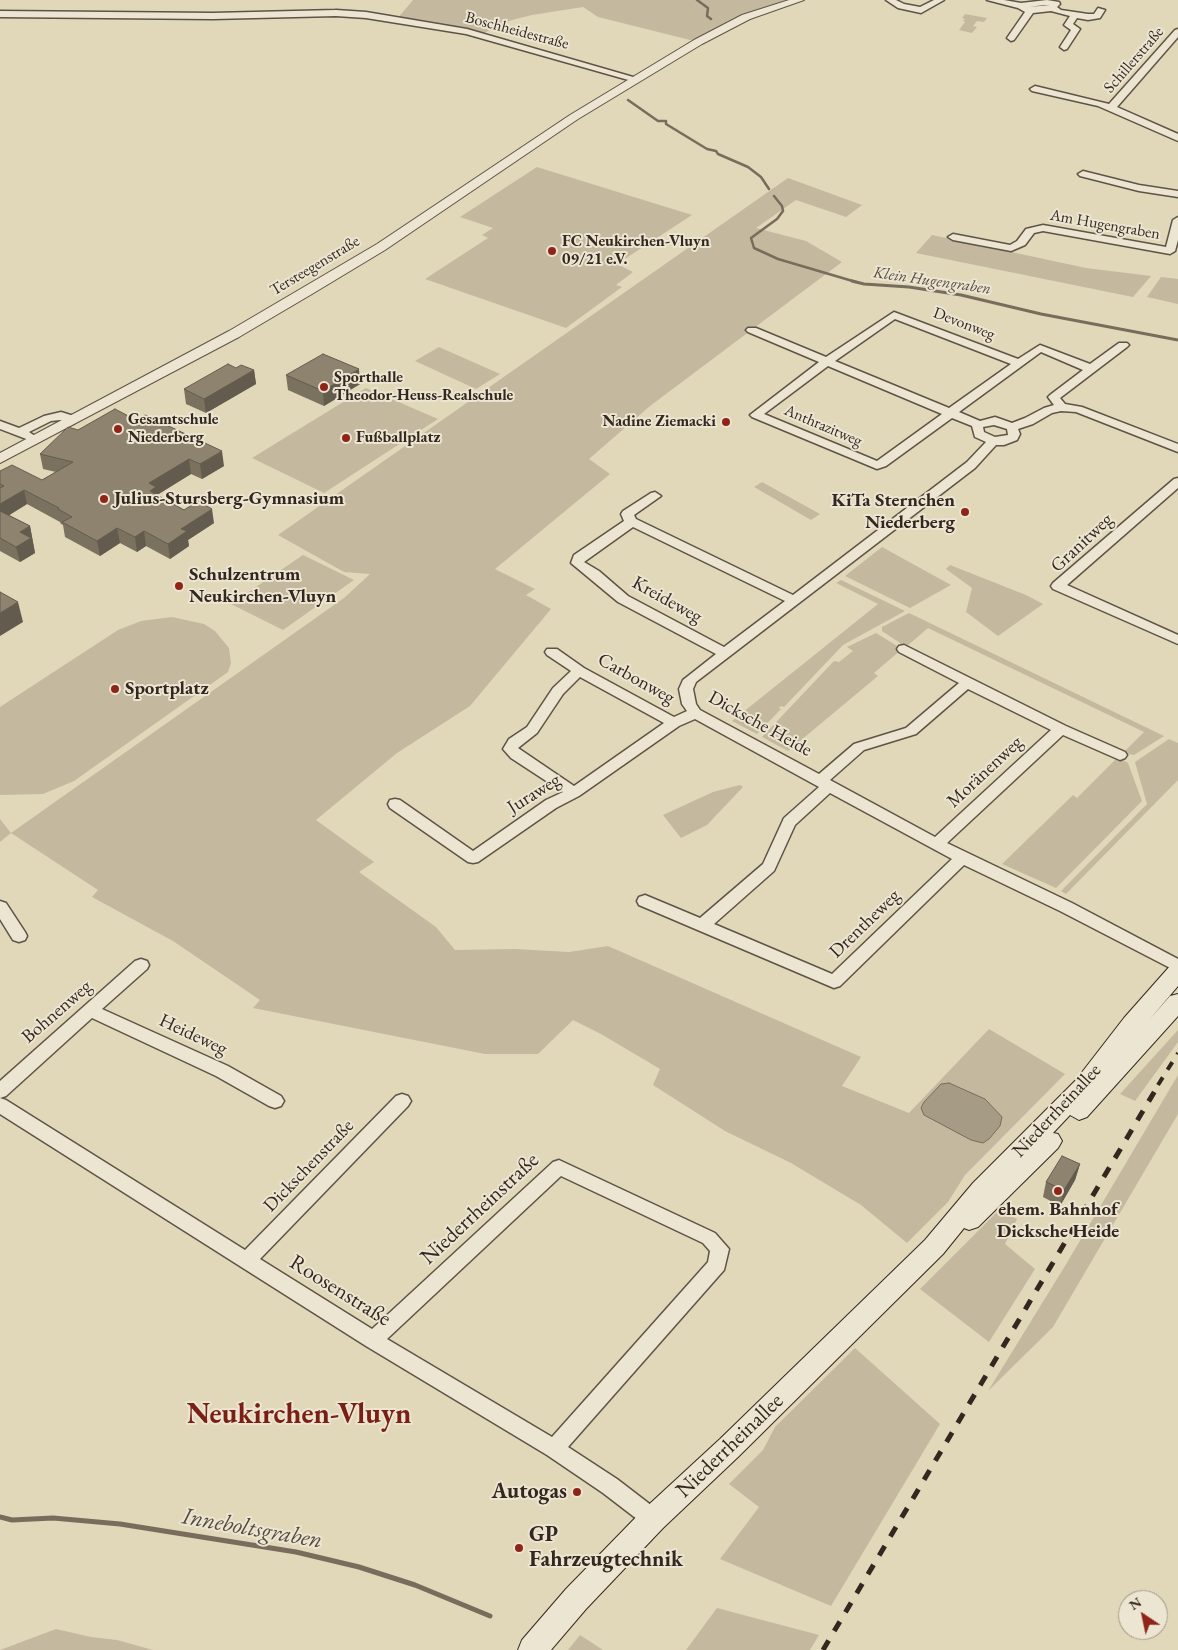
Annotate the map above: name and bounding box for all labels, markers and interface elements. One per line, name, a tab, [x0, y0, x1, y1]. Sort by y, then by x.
street label: Boschheidestraße	[463, 8, 571, 54]
street label: Schillerstraße	[1100, 23, 1168, 97]
street label: Am Hugengraben	[1048, 206, 1162, 244]
street label: Tersteegenstraße	[267, 232, 363, 300]
place label: FC Neukirchen-Vluyn 09/21 e.V.	[562, 232, 710, 270]
marker: FC Neukirchen-Vluyn 09/21 e.V.	[546, 245, 558, 257]
water label: Klein Hugengraben	[872, 263, 992, 299]
street label: Devonweg	[930, 303, 998, 345]
place label: Sporthalle Theodor-Heuss-Realschule	[334, 368, 513, 406]
marker: Sporthalle Theodor-Heuss-Realschule	[318, 381, 330, 393]
street label: Anthrazitweg	[781, 401, 865, 451]
place label: Gesamtschule Niederberg	[128, 410, 219, 448]
place label: Nadine Ziemacki	[602, 412, 716, 432]
marker: Nadine Ziemacki	[720, 416, 732, 428]
marker: Gesamtschule Niederberg	[112, 423, 124, 435]
place label: Fußballplatz	[356, 428, 440, 448]
marker: Fußballplatz	[340, 432, 352, 444]
place label: Julius-Stursberg-Gymnasium	[114, 488, 344, 510]
place label: KiTa Sternchen Niederberg	[832, 490, 955, 534]
marker: Julius-Stursberg-Gymnasium	[98, 493, 110, 505]
marker: KiTa Sternchen Niederberg	[959, 506, 971, 518]
street label: Granitweg	[1046, 509, 1118, 577]
place label: Schulzentrum Neukirchen-Vluyn	[189, 564, 336, 608]
street label: Kreideweg	[628, 571, 706, 629]
marker: Schulzentrum Neukirchen-Vluyn	[173, 580, 185, 592]
street label: Carbonweg	[594, 649, 678, 709]
place label: Sportplatz	[125, 678, 209, 700]
marker: Sportplatz	[109, 683, 121, 695]
street label: Dicksche Heide	[704, 686, 816, 762]
street label: Moränenweg	[942, 731, 1028, 813]
street label: Juraweg	[503, 769, 565, 819]
street label: Drentheweg	[825, 885, 905, 963]
street label: Bohnenweg	[17, 975, 97, 1049]
street label: Heideweg	[155, 1009, 231, 1061]
street label: Niederrheinallee	[1008, 1059, 1106, 1163]
street label: Dickschenstraße	[259, 1115, 359, 1217]
street label: Niederrheinstraße	[415, 1147, 545, 1271]
marker: ehem. Bahnhof Dicksche Heide	[1052, 1185, 1064, 1197]
place label: ehem. Bahnhof Dicksche Heide	[997, 1199, 1119, 1243]
street label: Roosenstraße	[284, 1249, 396, 1333]
street label: Niederrheinallee	[671, 1388, 789, 1504]
district label: Neukirchen-Vluyn	[187, 1398, 411, 1432]
place label: Autogas	[491, 1479, 567, 1505]
marker: Autogas	[571, 1486, 583, 1498]
water label: Inneboltsgraben	[180, 1502, 324, 1556]
place label: GP Fahrzeugtechnik	[529, 1522, 683, 1574]
marker: GP Fahrzeugtechnik	[513, 1542, 525, 1554]
north arrow	[1118, 1590, 1168, 1640]
text: N	[1125, 1593, 1145, 1614]

